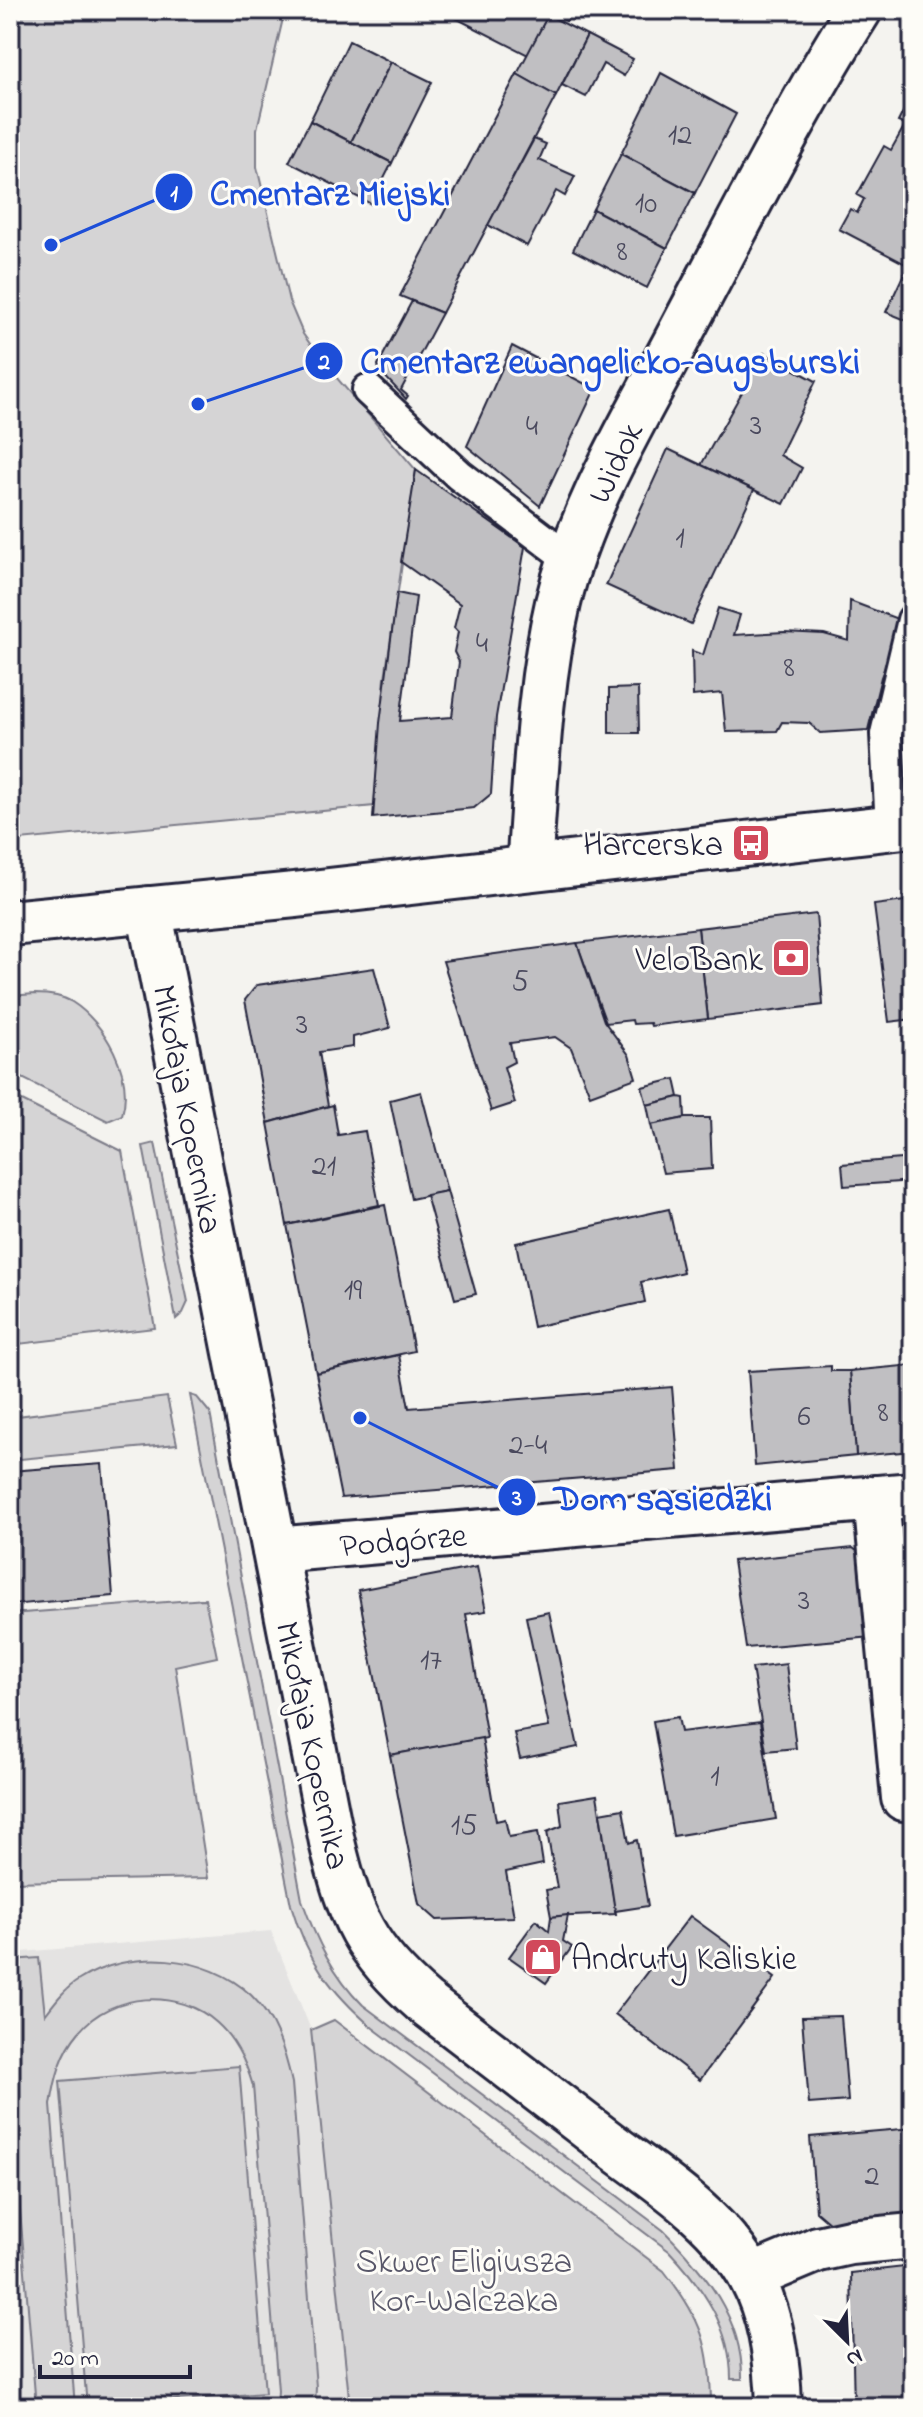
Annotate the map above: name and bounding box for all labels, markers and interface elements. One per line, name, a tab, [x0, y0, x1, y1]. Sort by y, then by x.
house number: 12	[668, 115, 692, 159]
callout: Cmentarz Miejski	[154, 162, 466, 222]
text: Cmentarz Miejski	[210, 170, 450, 223]
text: 1	[170, 178, 178, 213]
house number: 10	[635, 183, 657, 227]
house number: 8	[616, 231, 628, 275]
callout: Cmentarz ewangelicko-augsburski	[304, 331, 876, 391]
text: Cmentarz ewangelicko-augsburski	[360, 338, 860, 392]
text: 2	[317, 346, 330, 381]
house number: 3	[750, 405, 762, 449]
house number: 4	[526, 406, 538, 450]
street label: Widok	[577, 415, 659, 513]
house number: 1	[675, 518, 685, 562]
house number: 4	[476, 623, 488, 667]
house number: 8	[783, 647, 795, 691]
place label: Harcerska	[583, 822, 723, 872]
bus stop icon: Harcerska	[730, 822, 772, 864]
place label: VeloBank	[635, 937, 763, 987]
bank icon: VeloBank	[770, 937, 812, 979]
house number: 5	[511, 961, 529, 1005]
street label: Mikołaja Kopernika	[136, 981, 234, 1239]
house number: 3	[296, 1004, 308, 1048]
house number: 21	[312, 1146, 336, 1190]
house number: 19	[344, 1270, 362, 1314]
house number: 8	[877, 1392, 889, 1436]
house number: 6	[797, 1396, 811, 1440]
house number: 2-4	[509, 1425, 547, 1469]
callout: Dom sąsiedzki	[497, 1467, 788, 1527]
text: Dom sąsiedzki	[552, 1475, 772, 1528]
text: 3	[511, 1482, 522, 1517]
street label: Podgórze	[338, 1512, 470, 1573]
house number: 3	[798, 1580, 810, 1624]
street label: Mikołaja Kopernika	[259, 1617, 361, 1875]
house number: 17	[420, 1640, 442, 1684]
house number: 1	[710, 1756, 720, 1800]
house number: 15	[451, 1805, 477, 1849]
shop icon: Andruty Kaliskie	[522, 1936, 564, 1978]
place label: Andruty Kaliskie	[571, 1936, 798, 1986]
house number: 2	[865, 2156, 880, 2200]
park label: Skwer Eligiusza Kor-Walczaka	[356, 2239, 572, 2328]
north arrow	[807, 2301, 887, 2381]
scale bar	[40, 2329, 190, 2379]
text: N	[841, 2339, 867, 2374]
text: 20 m	[52, 2342, 99, 2377]

